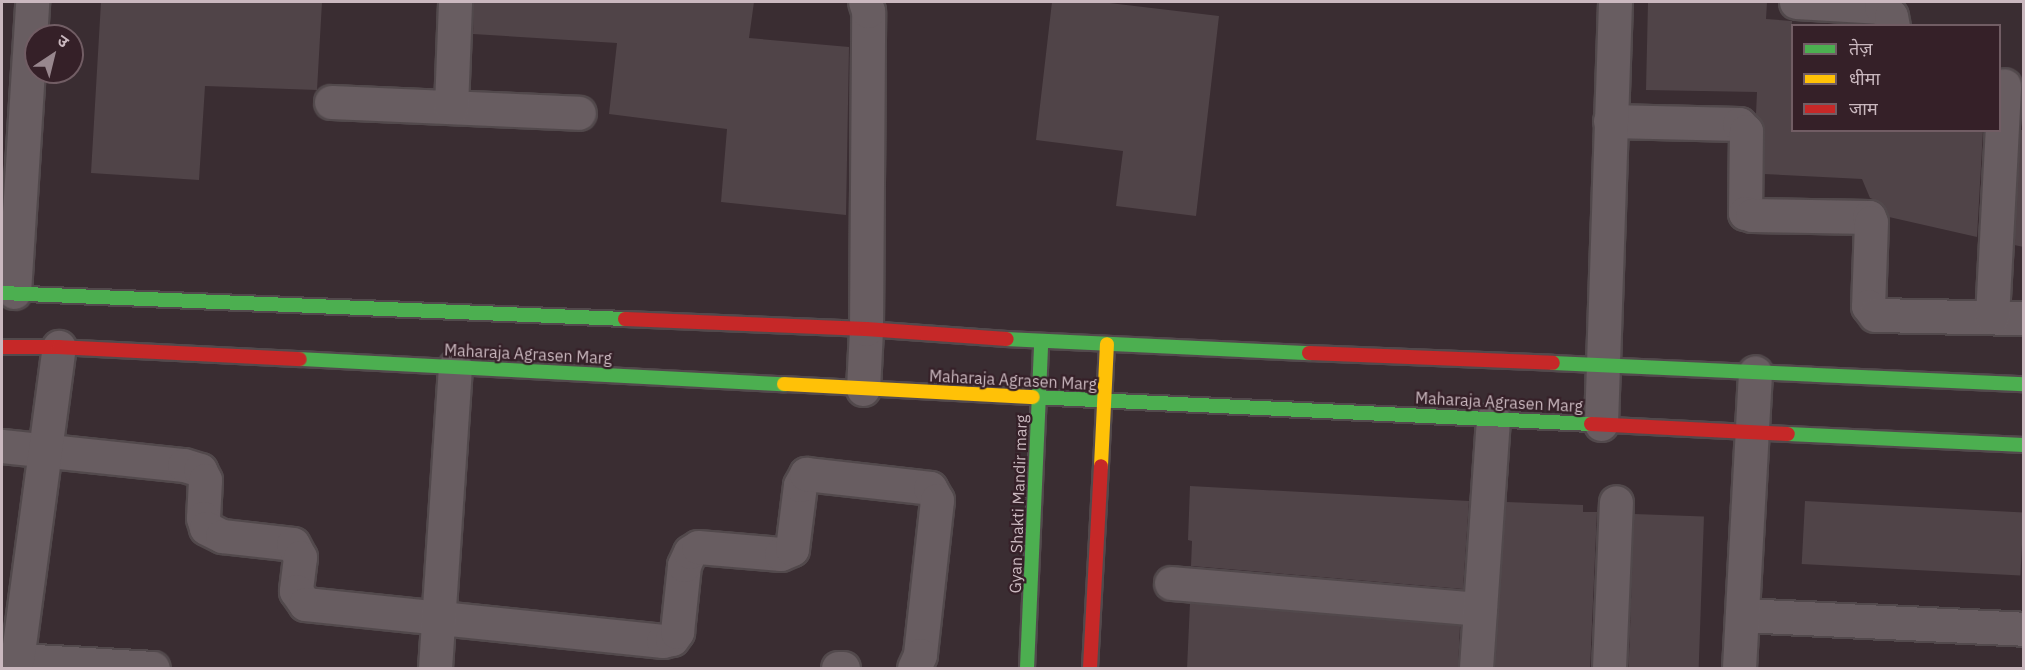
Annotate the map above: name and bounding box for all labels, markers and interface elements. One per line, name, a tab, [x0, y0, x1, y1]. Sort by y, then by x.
north arrow	[24, 24, 84, 84]
legend	[1791, 24, 2001, 132]
text: उ	[54, 30, 73, 52]
text: तेज़	[1849, 37, 1873, 60]
text: धीमा	[1849, 67, 1880, 90]
text: जाम	[1849, 97, 1878, 120]
street label: Maharaja Agrasen Marg	[444, 340, 612, 368]
street label: Maharaja Agrasen Marg	[929, 366, 1097, 394]
street label: Maharaja Agrasen Marg	[1415, 388, 1583, 416]
street label: Gyan Shakti Mandir marg	[1005, 414, 1031, 594]

